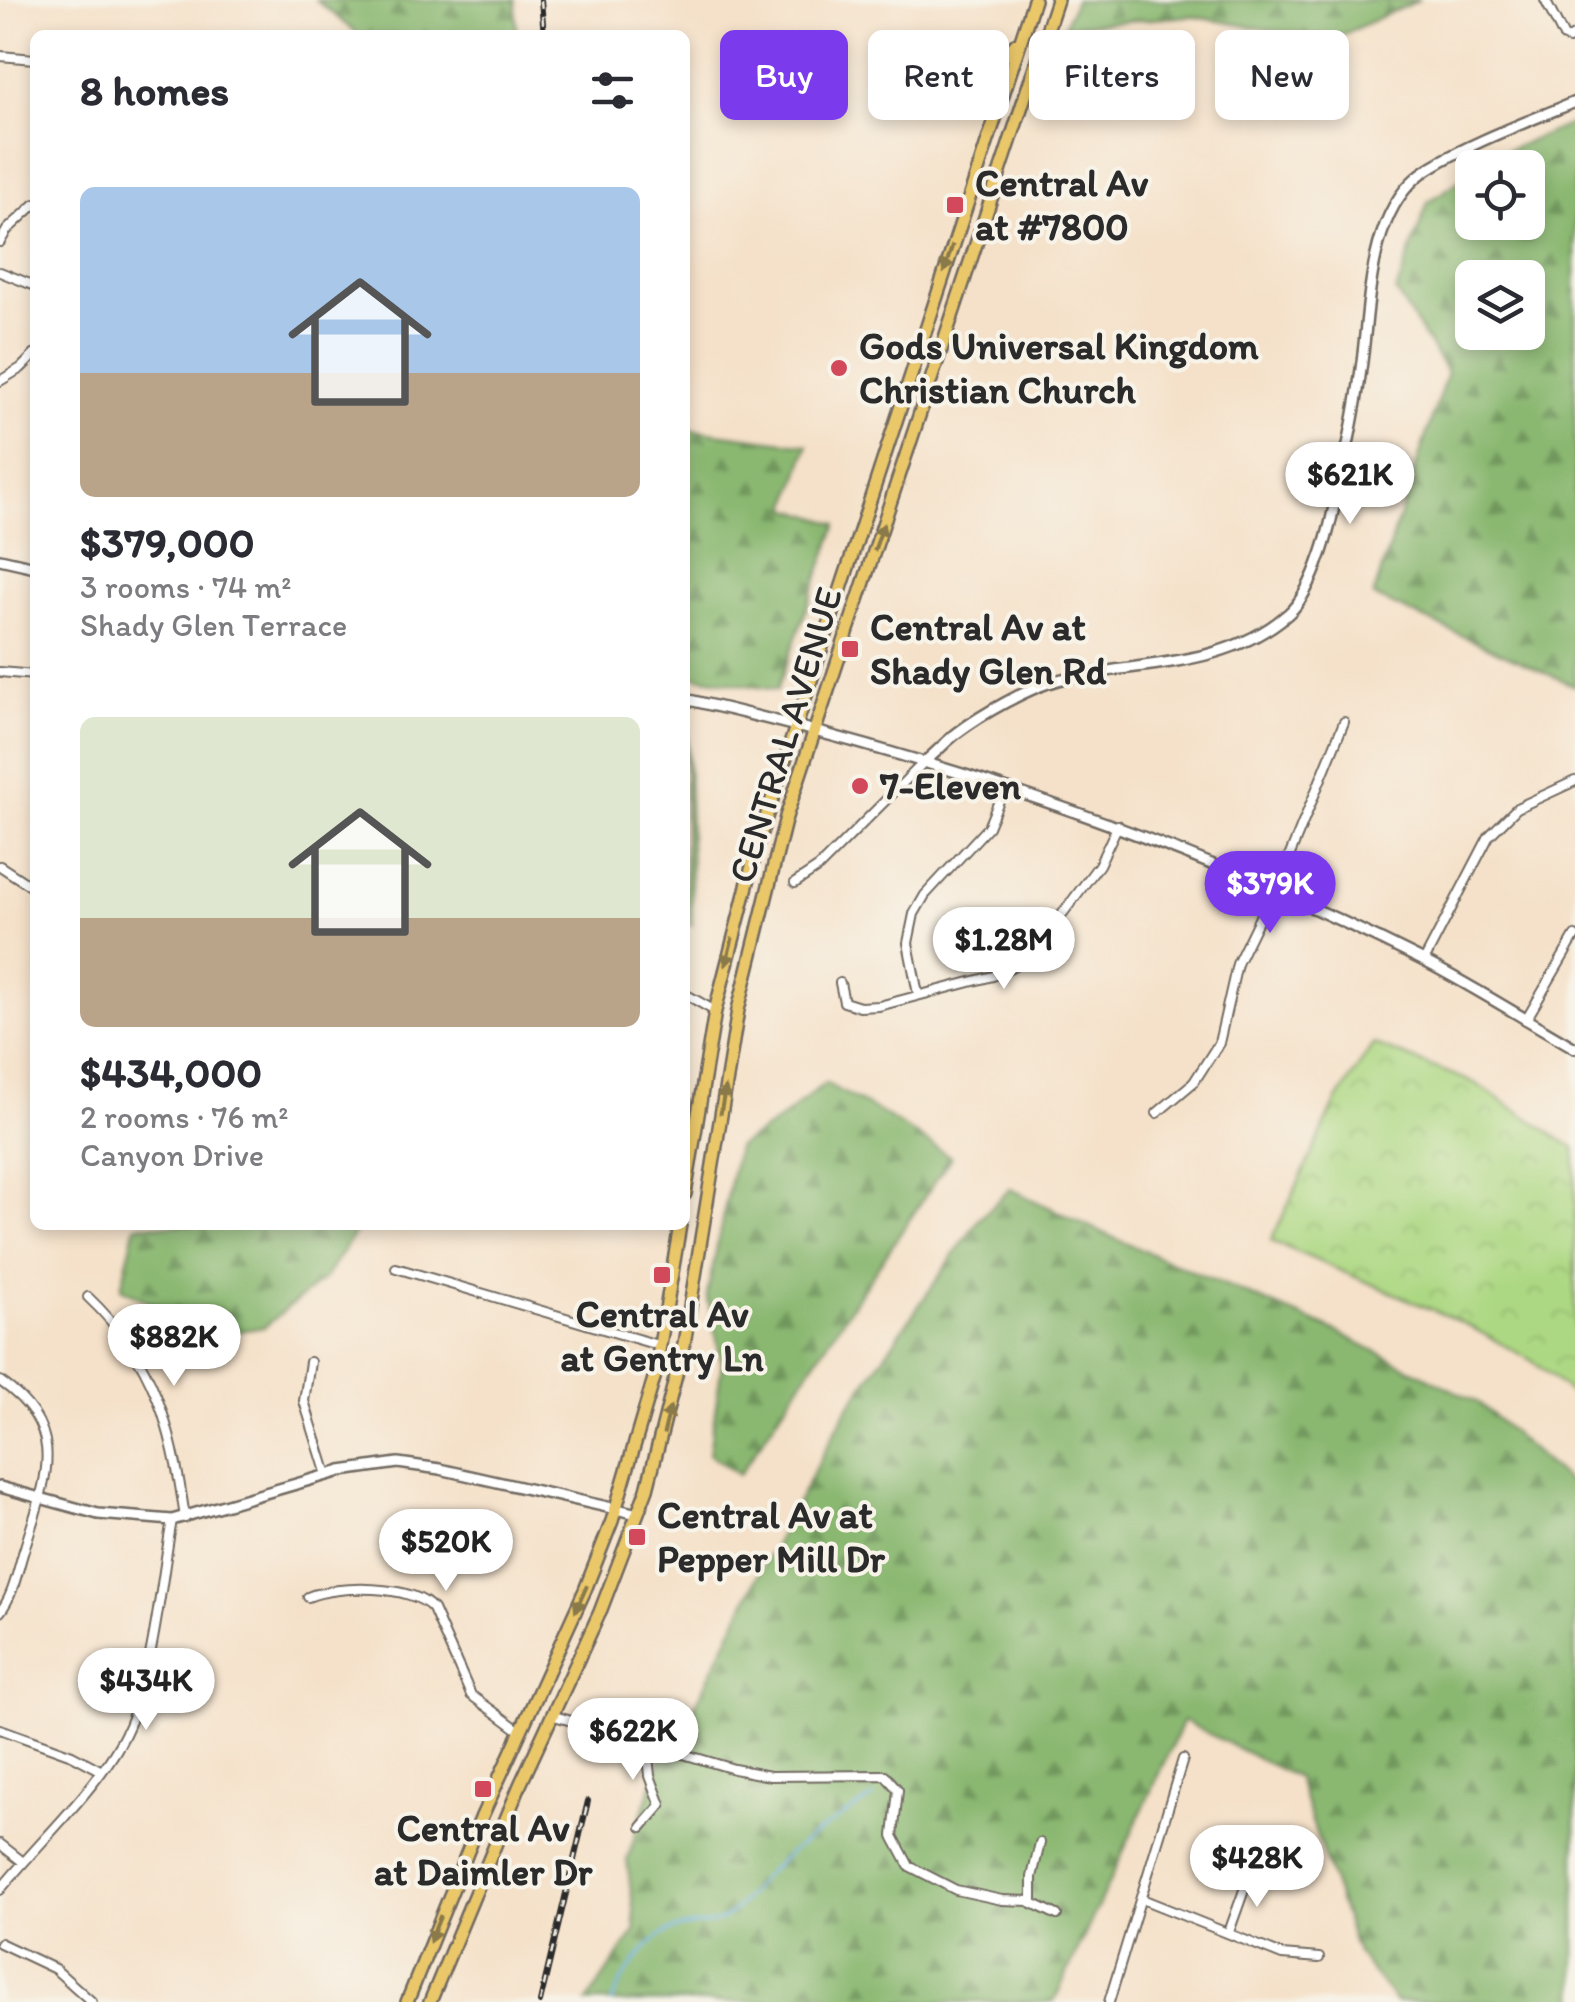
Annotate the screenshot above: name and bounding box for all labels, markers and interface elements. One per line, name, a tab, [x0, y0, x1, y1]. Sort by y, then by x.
chip: Buy	[720, 30, 848, 120]
chip: Rent	[868, 30, 1009, 120]
chip: Filters	[1029, 30, 1195, 120]
chip: New	[1215, 30, 1349, 120]
icon: filters	[585, 63, 640, 118]
text: 8 homes	[80, 65, 229, 116]
map controls	[1455, 150, 1545, 350]
button: locate	[1455, 150, 1545, 240]
place label: Central Av at #7800	[975, 160, 1149, 250]
marker: Central Av at #7800	[944, 194, 966, 216]
one-way arrow	[940, 244, 955, 274]
icon: home	[270, 252, 450, 432]
button: layers	[1455, 260, 1545, 350]
place label: Gods Universal Kingdom Christian Church	[859, 323, 1259, 413]
marker: Gods Universal Kingdom Christian Church	[828, 357, 850, 379]
pin: $621K	[1280, 442, 1420, 527]
text: $621K	[1307, 455, 1393, 493]
text: $379,000	[80, 517, 255, 568]
one-way arrow	[872, 522, 887, 552]
text: 3 rooms · 74 m²	[80, 568, 291, 606]
street label: CENTRAL AVENUE	[718, 581, 852, 889]
place label: Central Av at Shady Glen Rd	[870, 604, 1107, 694]
text: Shady Glen Terrace	[80, 606, 347, 644]
marker: Central Av at Shady Glen Rd	[839, 638, 861, 660]
place label: 7-Eleven	[879, 763, 1022, 809]
marker: 7-Eleven	[849, 775, 871, 797]
icon: home	[270, 782, 450, 962]
pin: $379K	[1200, 851, 1340, 936]
text: $379K	[1227, 864, 1313, 902]
pin: $1.28M	[923, 907, 1085, 992]
text: $1.28M	[955, 920, 1053, 958]
one-way arrow	[721, 937, 736, 968]
text: $434,000	[80, 1047, 262, 1098]
one-way arrow	[716, 1084, 731, 1116]
text: 2 rooms · 76 m²	[80, 1098, 289, 1136]
text: Canyon Drive	[80, 1136, 264, 1174]
marker: Central Av at Gentry Ln	[651, 1264, 673, 1286]
place label: Central Av at Gentry Ln	[560, 1291, 764, 1381]
pin: $882K	[104, 1304, 244, 1389]
text: $882K	[130, 1317, 218, 1355]
one-way arrow	[660, 1405, 675, 1436]
place label: Central Av at Pepper Mill Dr	[657, 1492, 886, 1582]
pin: $520K	[376, 1509, 516, 1594]
text: $520K	[401, 1522, 491, 1560]
marker: Central Av at Pepper Mill Dr	[626, 1526, 648, 1548]
one-way arrow	[572, 1585, 589, 1614]
pin: $434K	[76, 1648, 216, 1733]
text: $434K	[100, 1661, 192, 1699]
pin: $622K	[563, 1698, 703, 1783]
text: $622K	[589, 1711, 677, 1749]
marker: Central Av at Daimler Dr	[472, 1778, 494, 1800]
place label: Central Av at Daimler Dr	[374, 1805, 593, 1895]
pin: $428K	[1187, 1825, 1327, 1910]
text: $428K	[1212, 1838, 1302, 1876]
one-way arrow	[427, 1914, 443, 1944]

